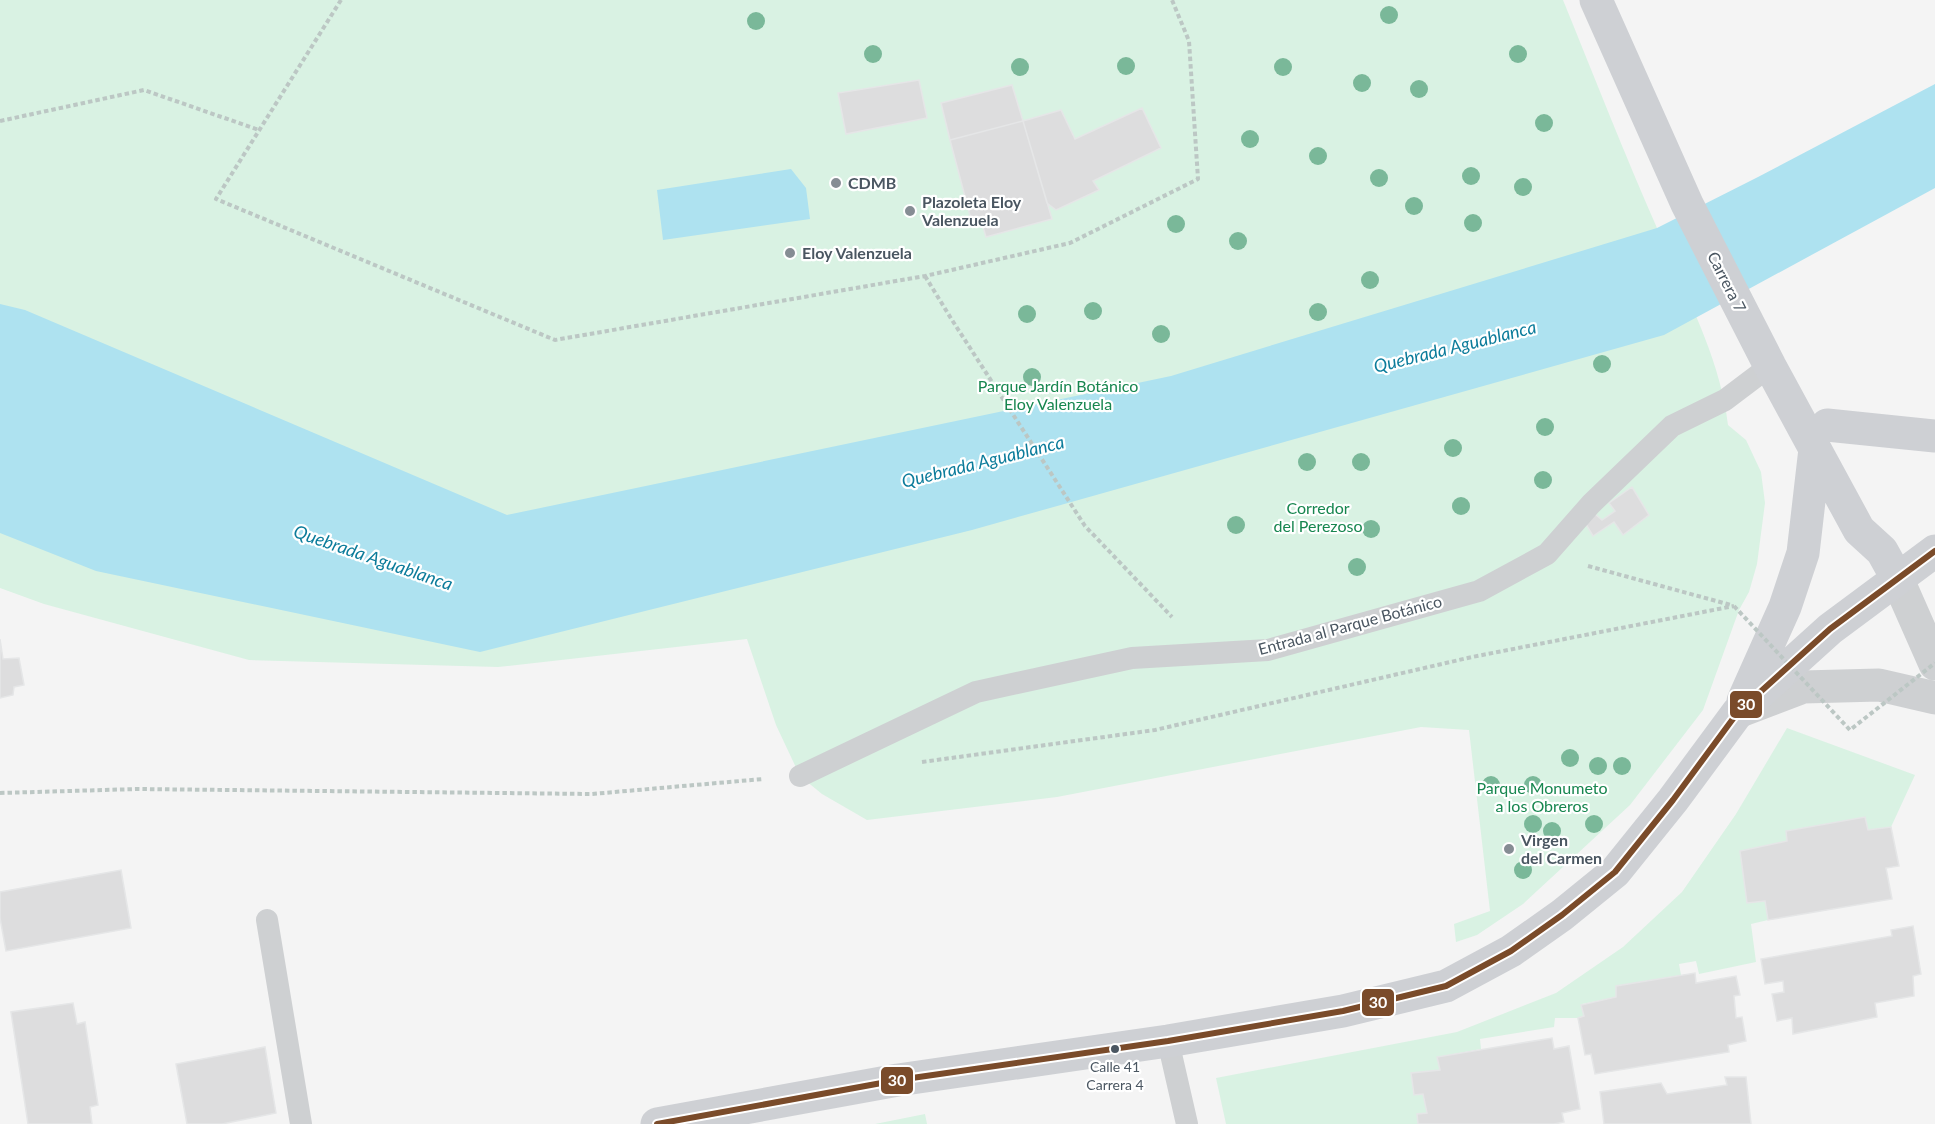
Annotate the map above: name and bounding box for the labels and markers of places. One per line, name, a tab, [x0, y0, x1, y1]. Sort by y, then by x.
place label: CDMB	[848, 173, 896, 192]
marker: CDMB	[829, 176, 843, 190]
place label: Plazoleta Eloy Valenzuela	[921, 192, 1022, 229]
marker: Plazoleta Eloy Valenzuela	[903, 204, 917, 218]
place label: Eloy Valenzuela	[802, 243, 912, 262]
marker: Eloy Valenzuela	[783, 246, 797, 260]
place label: Virgen del Carmen	[1520, 830, 1602, 867]
marker: Virgen del Carmen	[1502, 842, 1516, 856]
marker: Calle 41 Carrera 4	[1109, 1043, 1121, 1055]
place label: Calle 41 Carrera 4	[1086, 1058, 1144, 1093]

